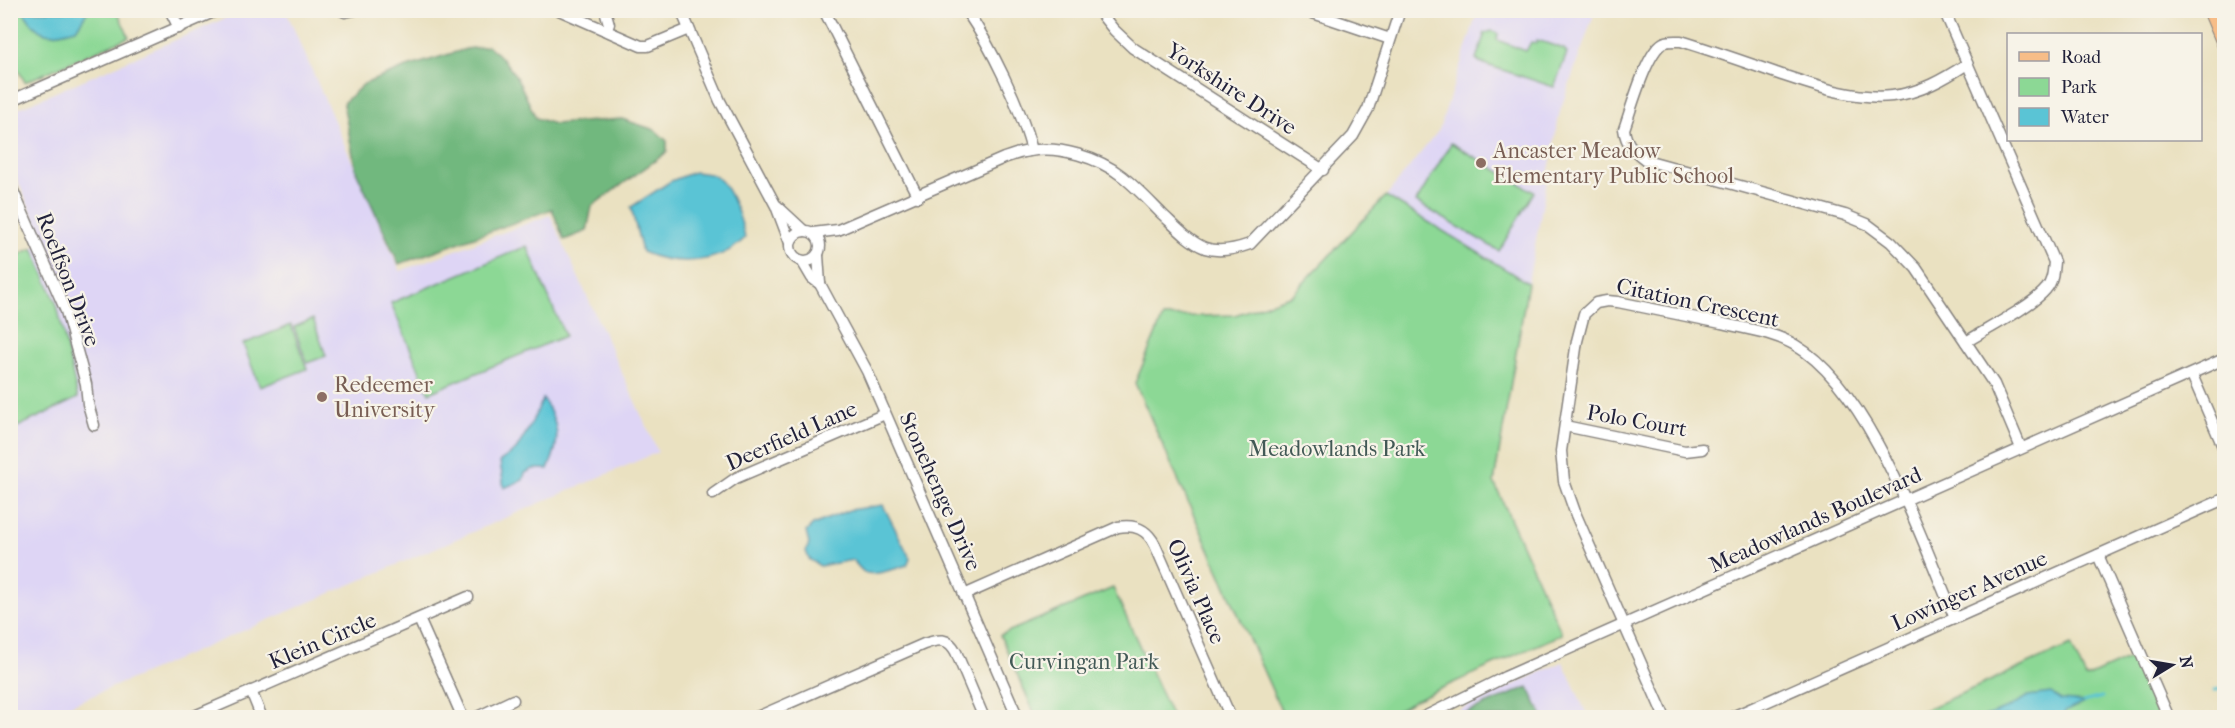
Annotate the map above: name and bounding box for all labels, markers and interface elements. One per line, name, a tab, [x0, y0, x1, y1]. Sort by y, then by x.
legend	[2007, 33, 2202, 141]
street label: Yorkshire Drive	[1161, 37, 1301, 141]
text: Road	[2061, 47, 2101, 68]
text: Park	[2061, 77, 2098, 98]
text: Water	[2060, 107, 2109, 128]
place label: Ancaster Meadow Elementary Public School	[1492, 138, 1734, 189]
marker: Ancaster Meadow Elementary Public School	[1474, 156, 1488, 170]
street label: Roelfson Drive	[31, 209, 106, 350]
street label: Citation Crescent	[1614, 273, 1782, 333]
place label: Redeemer University	[334, 372, 436, 423]
marker: Redeemer University	[315, 390, 329, 404]
street label: Deerfield Lane	[722, 395, 861, 476]
street label: Polo Court	[1585, 399, 1689, 443]
street label: Stonehenge Drive	[894, 408, 987, 575]
park label: Meadowlands Park	[1248, 436, 1426, 462]
street label: Meadowlands Boulevard	[1705, 461, 1927, 579]
street label: Olivia Place	[1161, 535, 1231, 648]
street label: Lowinger Avenue	[1888, 545, 2051, 637]
street label: Klein Circle	[265, 607, 380, 675]
north arrow	[2142, 635, 2202, 695]
park label: Curvingan Park	[1009, 649, 1160, 675]
text: N	[2176, 654, 2197, 671]

